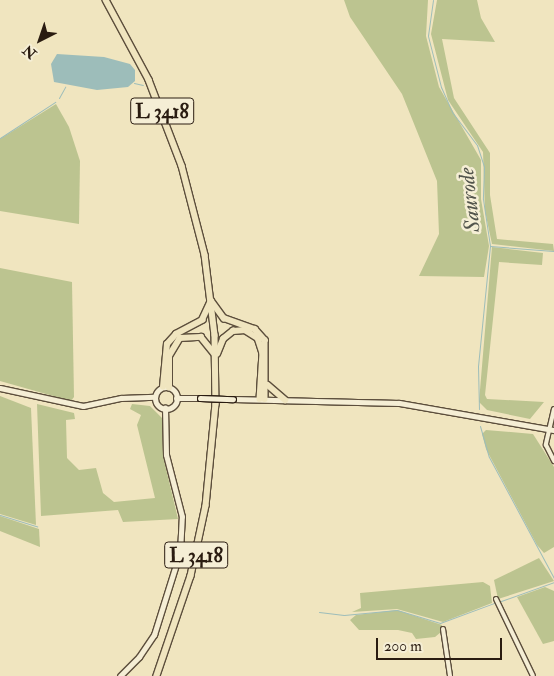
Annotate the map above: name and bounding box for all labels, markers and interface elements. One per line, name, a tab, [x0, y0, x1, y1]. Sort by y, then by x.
north arrow	[15, 15, 65, 65]
text: N	[20, 41, 40, 62]
road number: L 3418	[130, 94, 194, 128]
water label: Saurode	[453, 166, 487, 234]
road number: L 3418	[164, 538, 228, 572]
scale bar	[379, 628, 505, 660]
text: 200 m	[384, 637, 422, 656]

